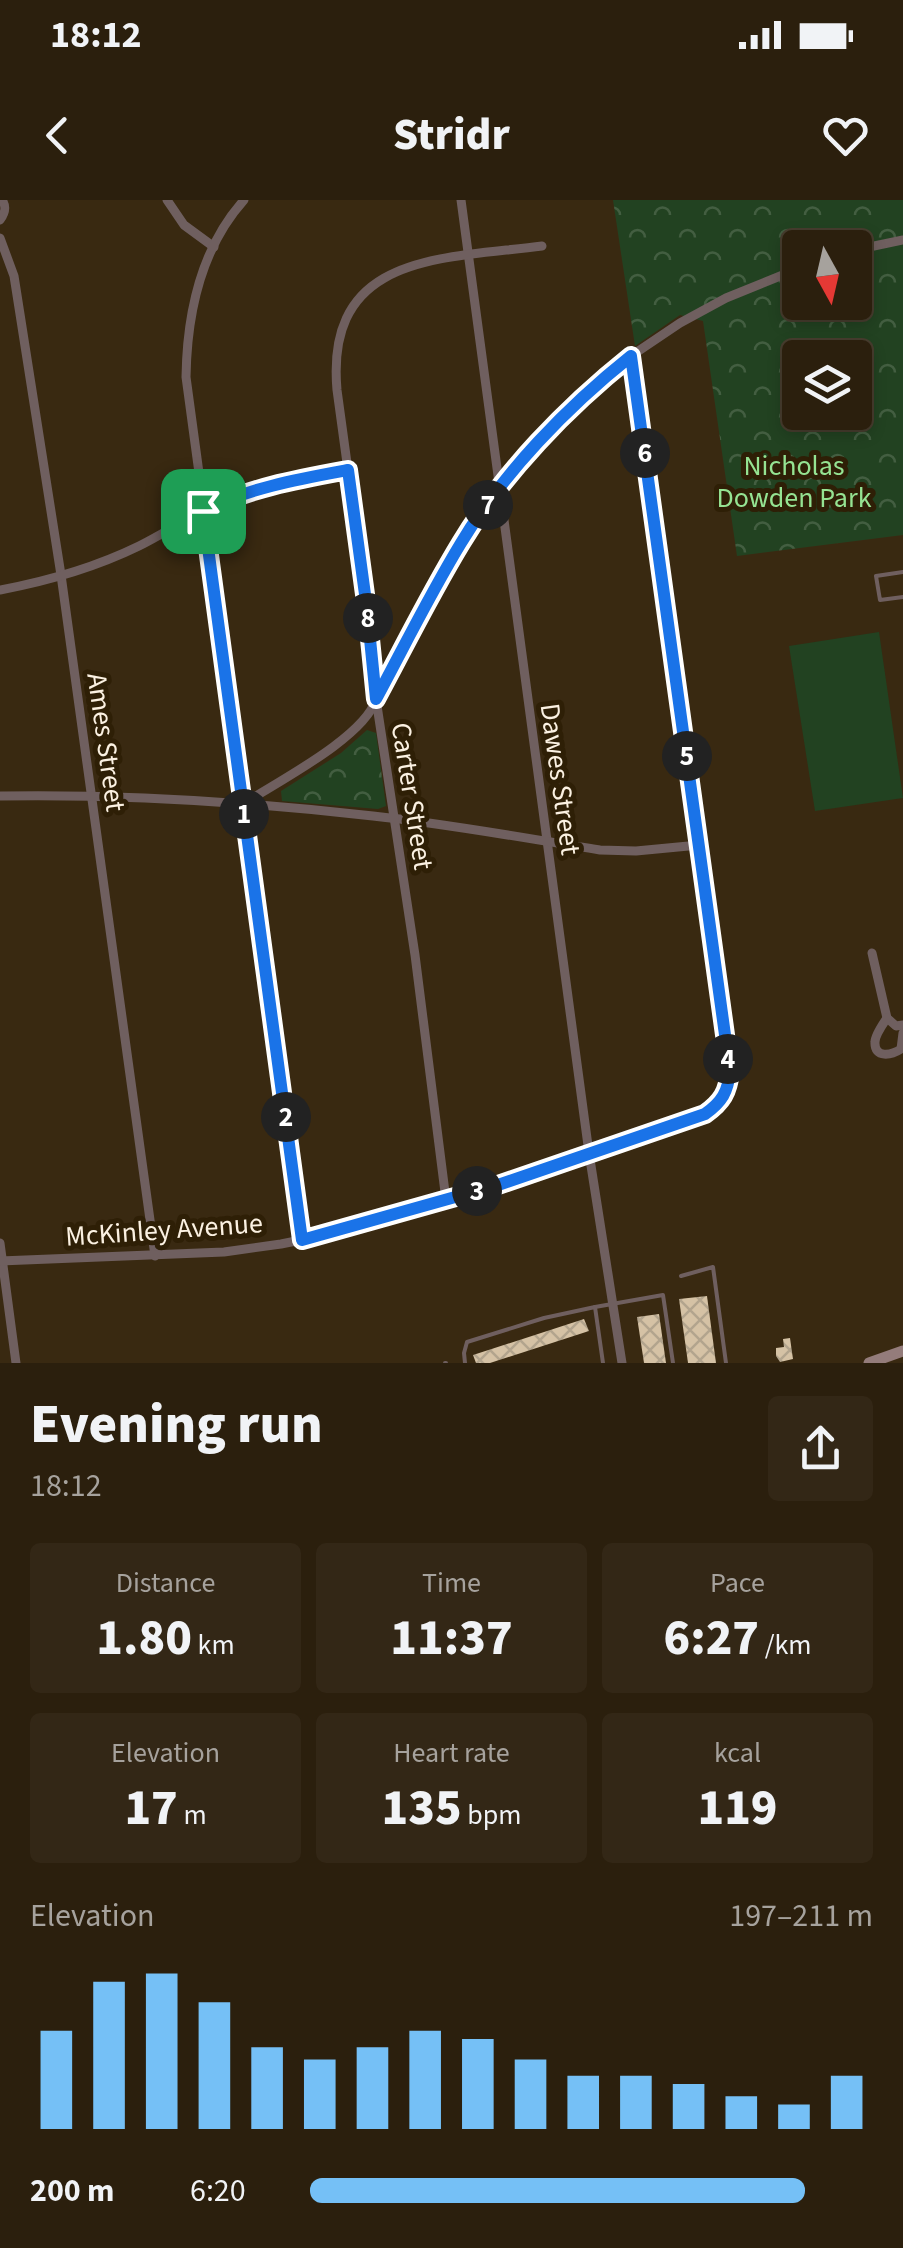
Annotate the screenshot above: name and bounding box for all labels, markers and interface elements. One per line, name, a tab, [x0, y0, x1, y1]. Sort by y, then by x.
text: 18:12	[50, 8, 142, 62]
text: Stridr	[393, 103, 510, 167]
icon: back	[30, 108, 85, 163]
icon: heart	[818, 108, 873, 163]
north arrow	[782, 230, 872, 320]
map controls	[782, 230, 872, 430]
button: layers	[782, 340, 872, 430]
pin: 6	[620, 428, 670, 478]
text: 6	[638, 433, 652, 473]
park label: Nicholas Dowden Park	[716, 446, 872, 518]
pin	[161, 469, 246, 554]
pin: 7	[463, 480, 513, 530]
icon: arrive	[176, 484, 231, 539]
text: 7	[481, 485, 495, 525]
pin: 8	[343, 593, 393, 643]
text: 8	[361, 598, 375, 638]
street label: Ames Street	[76, 670, 136, 815]
street label: Dawes Street	[530, 701, 591, 858]
street label: Carter Street	[381, 720, 443, 873]
pin: 5	[662, 731, 712, 781]
text: 5	[680, 736, 694, 776]
pin: 1	[219, 789, 269, 839]
text: 1	[237, 794, 251, 834]
pin: 4	[703, 1034, 753, 1084]
text: 4	[721, 1039, 735, 1079]
pin: 2	[261, 1092, 311, 1142]
text: 2	[279, 1097, 293, 1137]
pin: 3	[452, 1166, 502, 1216]
text: 3	[470, 1171, 484, 1211]
street label: McKinley Avenue	[64, 1203, 264, 1257]
text: Evening run	[30, 1386, 323, 1464]
button: share	[768, 1396, 873, 1501]
text: 18:12	[30, 1463, 102, 1509]
text: Distance	[116, 1563, 215, 1603]
text: Time	[422, 1563, 481, 1603]
text: Pace	[710, 1563, 765, 1603]
text: 1.80	[96, 1603, 192, 1674]
text: 11:37	[390, 1603, 513, 1674]
text: 6:27	[663, 1603, 759, 1674]
text: km	[192, 1625, 235, 1665]
text: /km	[759, 1625, 812, 1665]
text: Elevation	[111, 1733, 220, 1773]
text: Heart rate	[393, 1733, 510, 1773]
text: kcal	[714, 1733, 761, 1773]
text: 17	[124, 1773, 178, 1844]
text: 135	[382, 1773, 462, 1844]
text: 119	[697, 1773, 778, 1844]
text: m	[178, 1795, 207, 1835]
text: bpm	[462, 1795, 521, 1835]
text: Elevation	[30, 1893, 155, 1939]
text: 197–211 m	[729, 1893, 873, 1939]
text: 200 m	[30, 2168, 115, 2214]
text: 6:20	[190, 2168, 246, 2214]

